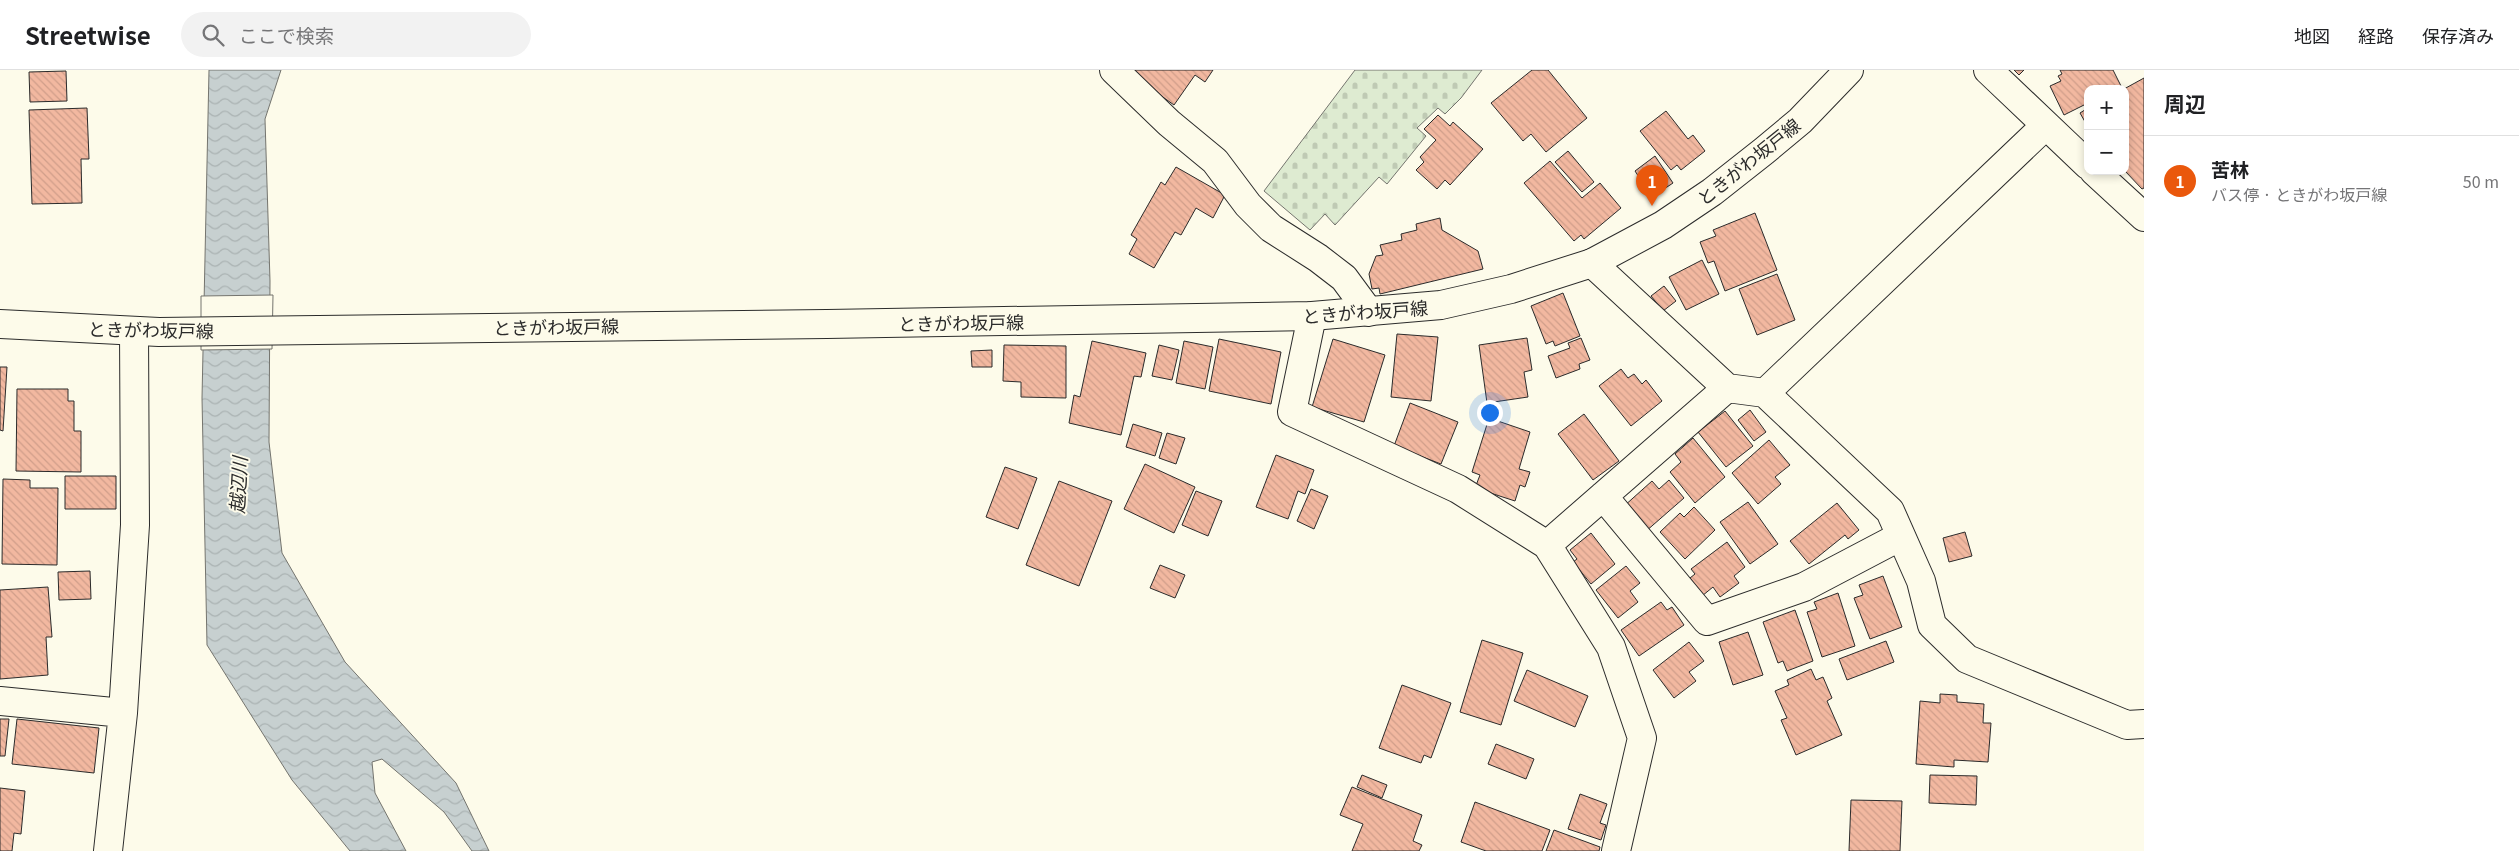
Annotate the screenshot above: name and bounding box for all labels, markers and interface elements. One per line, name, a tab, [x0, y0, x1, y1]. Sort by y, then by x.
search box	[181, 12, 531, 57]
text: Streetwise	[25, 17, 151, 52]
icon: search	[199, 21, 227, 49]
text: ここで検索	[239, 21, 334, 48]
text: 地図	[2294, 22, 2330, 48]
text: 経路	[2358, 22, 2394, 48]
text: 保存済み	[2422, 22, 2494, 48]
map controls	[2084, 85, 2129, 175]
button: +	[2084, 85, 2129, 130]
text: 周辺	[2164, 88, 2206, 118]
street label: ときがわ坂戸線	[1691, 111, 1805, 211]
button: −	[2084, 130, 2129, 175]
text: 苦林	[2211, 155, 2249, 182]
pin: 1	[1636, 165, 1668, 206]
text: 1	[2175, 169, 2185, 193]
text: 50 m	[2463, 169, 2499, 193]
text: バス停 · ときがわ坂戸線	[2211, 182, 2387, 206]
street label: ときがわ坂戸線	[1301, 294, 1429, 328]
street label: ときがわ坂戸線	[898, 308, 1024, 336]
street label: ときがわ坂戸線	[493, 312, 619, 340]
street label: ときがわ坂戸線	[88, 315, 214, 343]
your location	[1477, 400, 1503, 426]
water label: 越辺川	[222, 454, 252, 514]

